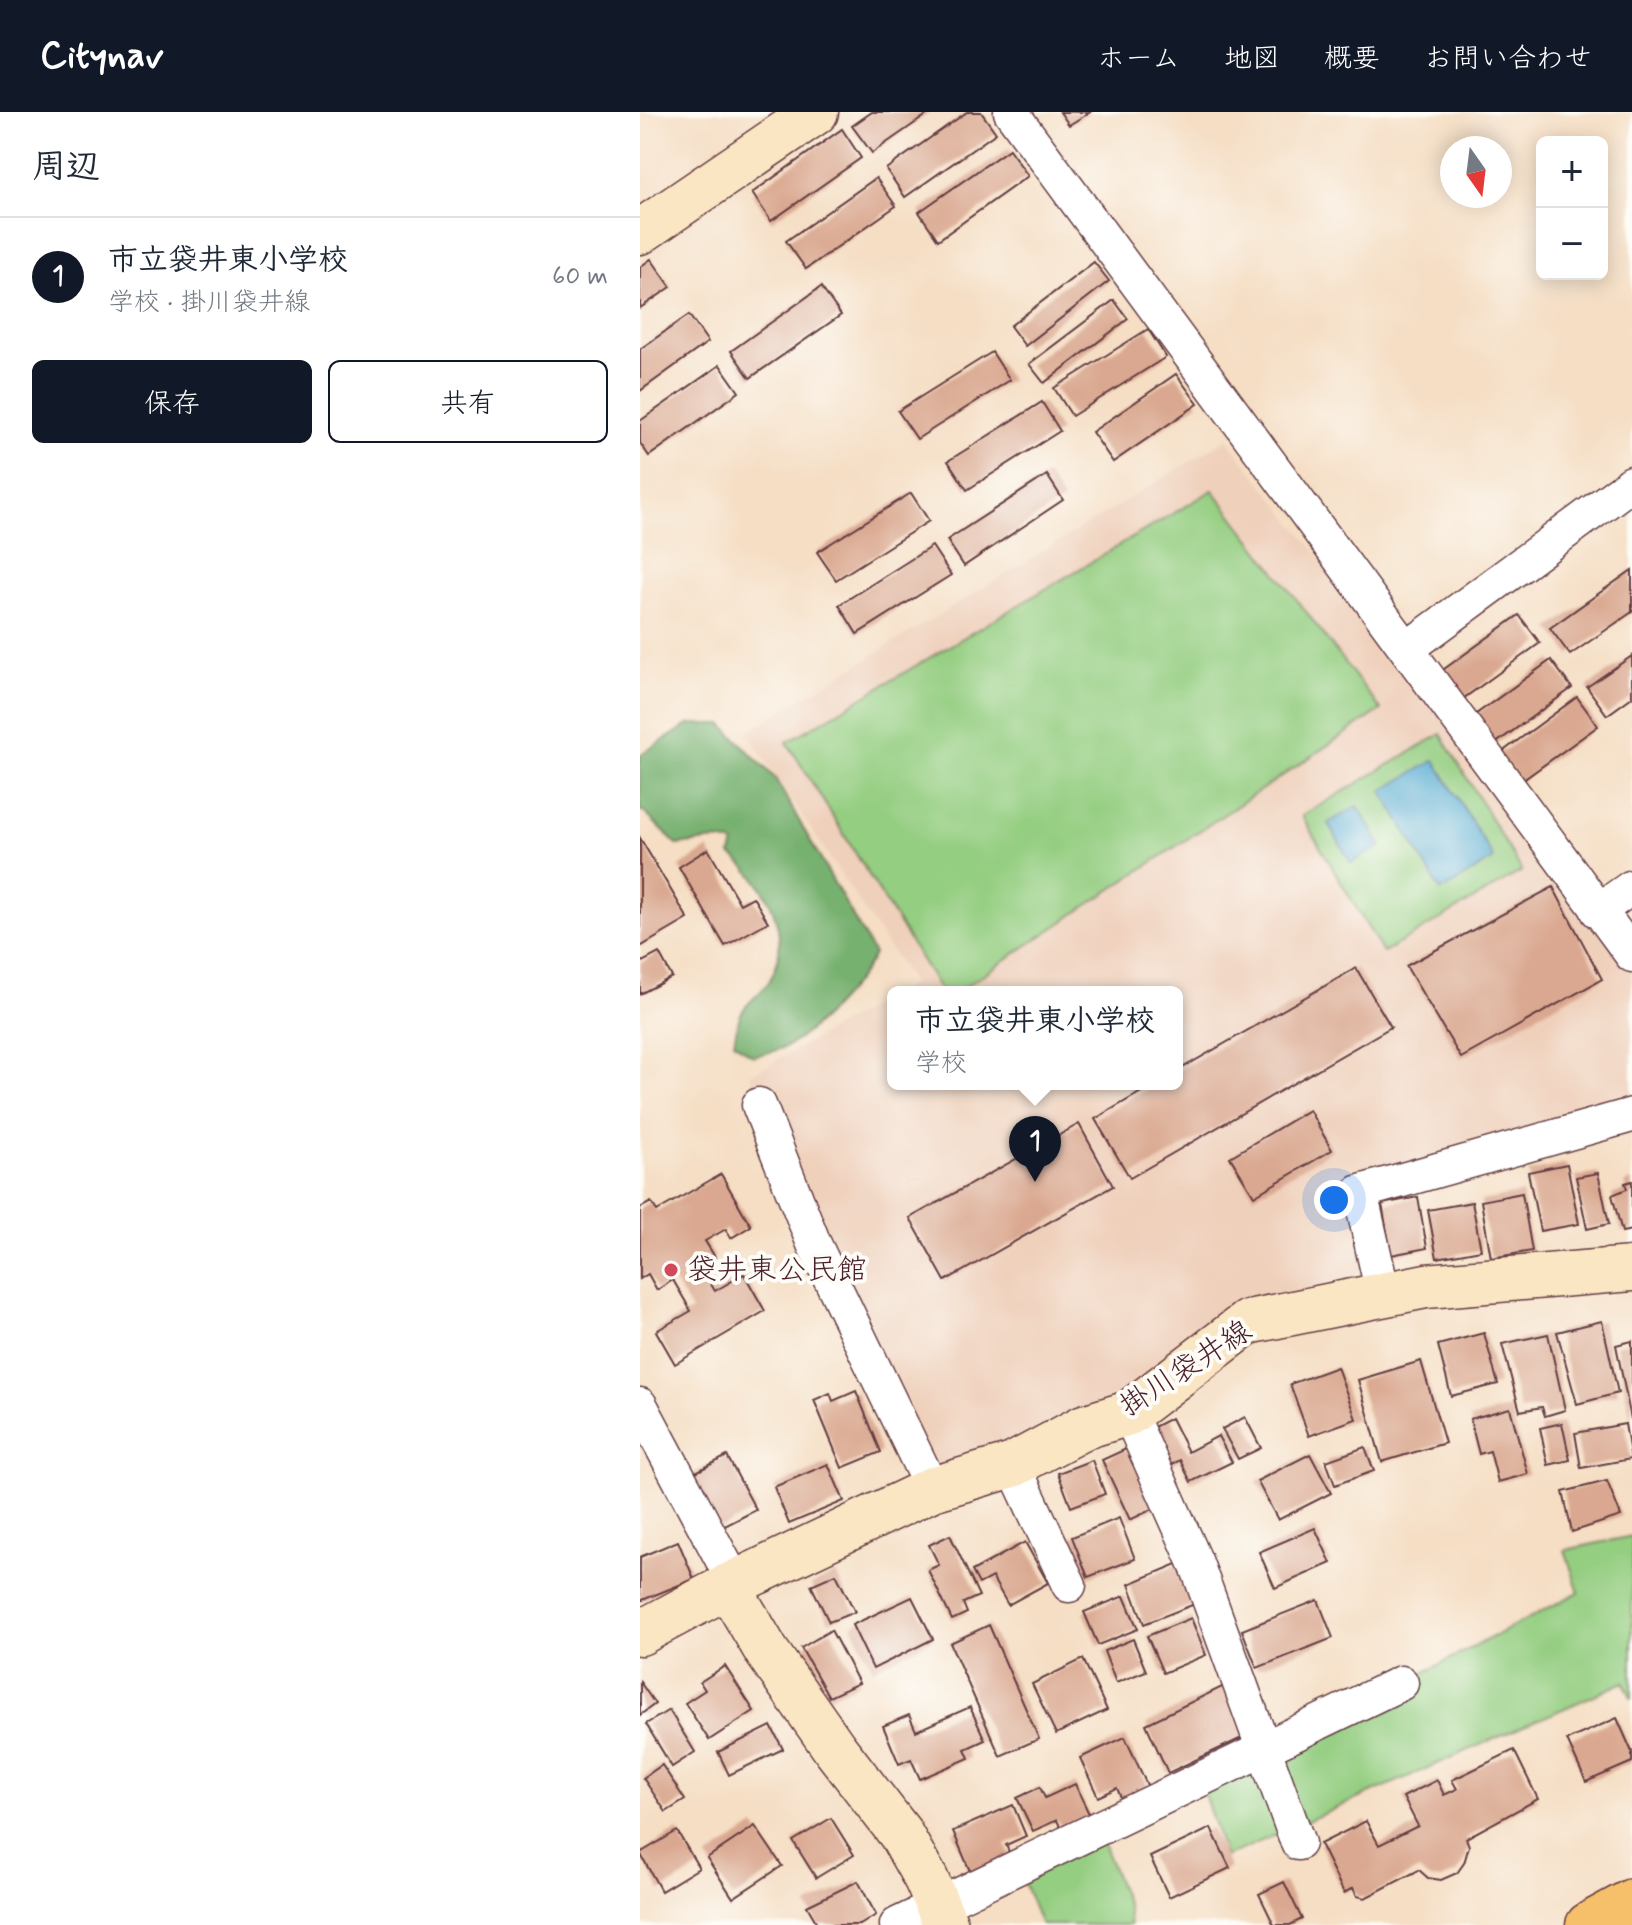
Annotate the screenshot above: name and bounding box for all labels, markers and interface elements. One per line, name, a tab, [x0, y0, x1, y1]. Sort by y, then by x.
text: Citynav	[40, 32, 164, 81]
text: ホーム	[1097, 41, 1180, 78]
text: 地図	[1224, 41, 1280, 78]
text: 概要	[1324, 41, 1380, 78]
text: お問い合わせ	[1424, 41, 1592, 78]
north arrow	[1440, 136, 1512, 208]
map controls	[1536, 136, 1608, 280]
button: +	[1536, 136, 1608, 208]
text: 周辺	[32, 145, 100, 190]
button: −	[1536, 208, 1608, 280]
text: 市立袋井東小学校	[108, 241, 348, 280]
text: 1	[52, 260, 64, 294]
text: 60 m	[552, 260, 608, 294]
text: 学校 · 掛川袋井線	[108, 286, 310, 320]
button: 保存	[32, 360, 312, 443]
button: 共有	[328, 360, 608, 443]
popup	[887, 986, 1183, 1090]
text: 市立袋井東小学校	[915, 1002, 1155, 1041]
text: 学校	[915, 1047, 967, 1081]
pin: 1	[1009, 1116, 1061, 1182]
your location	[1314, 1180, 1354, 1220]
place label: 袋井東公民館	[687, 1251, 867, 1290]
marker: 袋井東公民館	[662, 1261, 680, 1279]
street label: 掛川袋井線	[1112, 1312, 1260, 1426]

